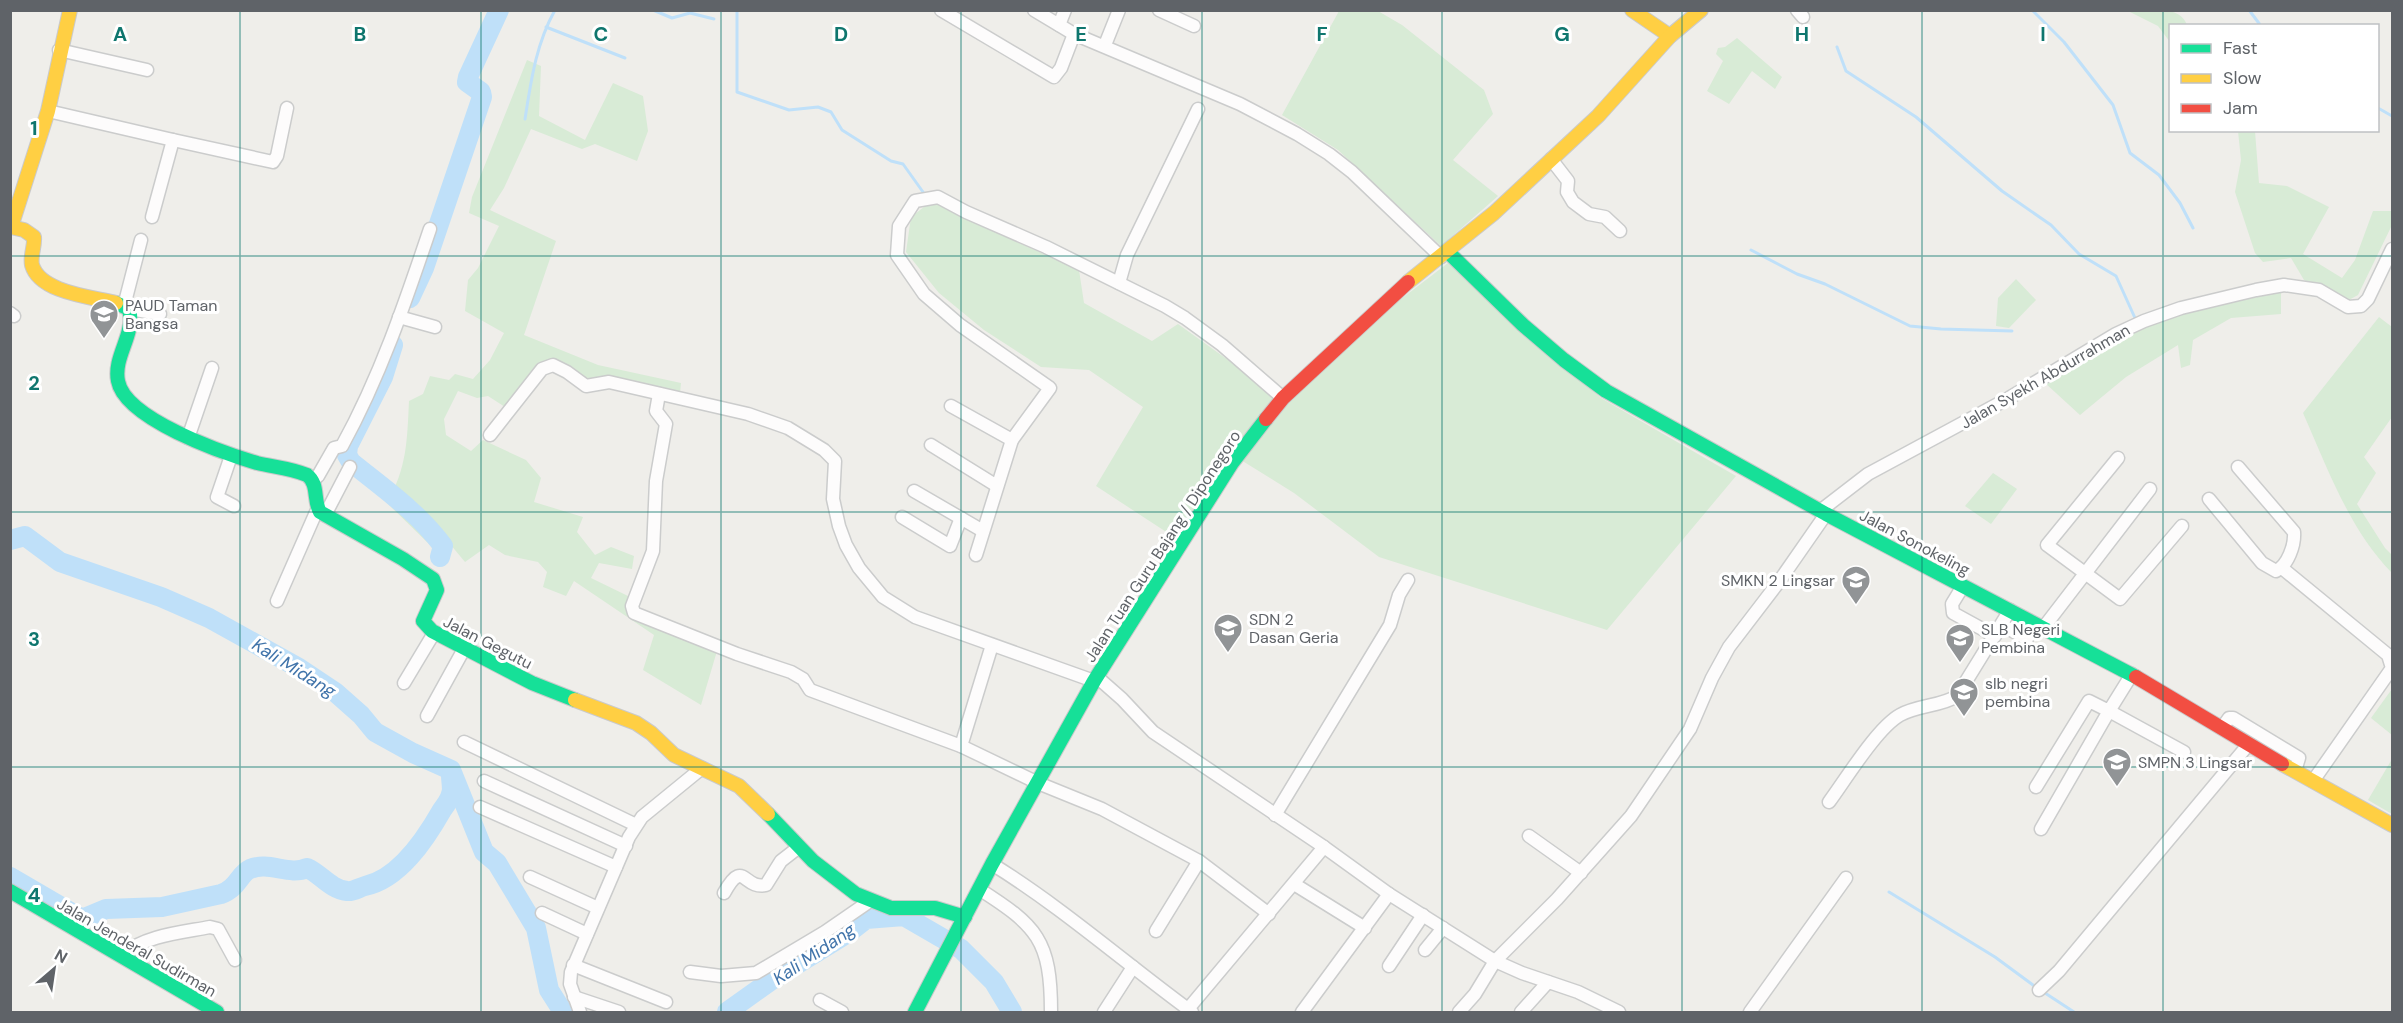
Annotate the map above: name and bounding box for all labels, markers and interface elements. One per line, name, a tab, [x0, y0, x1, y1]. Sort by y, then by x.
text: A	[113, 21, 127, 47]
text: B	[354, 21, 366, 47]
text: C	[594, 21, 608, 47]
text: D	[834, 21, 848, 47]
text: E	[1075, 21, 1087, 47]
text: F	[1316, 21, 1328, 47]
text: G	[1554, 21, 1570, 47]
text: H	[1795, 21, 1809, 47]
text: I	[2040, 21, 2046, 47]
legend	[2169, 24, 2379, 132]
text: Fast	[2223, 36, 2258, 60]
text: Slow	[2223, 66, 2262, 90]
text: Jam	[2223, 96, 2258, 120]
text: 1	[30, 115, 38, 141]
place label: PAUD Taman Bangsa	[125, 295, 217, 334]
school or university icon: PAUD Taman Bangsa	[88, 298, 120, 340]
street label: Jalan Syekh Abdurrahman	[1957, 319, 2134, 434]
text: 2	[28, 370, 40, 396]
street label: Jalan Tuan Guru Bajang / Diponegoro	[1079, 426, 1245, 666]
street label: Jalan Sonokeling	[1856, 505, 1974, 580]
school or university icon: SMKN 2 Lingsar	[1840, 564, 1872, 606]
place label: SMKN 2 Lingsar	[1721, 570, 1835, 591]
place label: SDN 2 Dasan Geria	[1249, 609, 1339, 648]
street label: Jalan Gegutu	[440, 611, 536, 674]
school or university icon: SDN 2 Dasan Geria	[1212, 612, 1244, 654]
place label: SLB Negeri Pembina	[1981, 619, 2060, 658]
school or university icon: SLB Negeri Pembina	[1944, 622, 1976, 664]
text: 3	[28, 626, 40, 652]
water label: Kali Midang	[248, 633, 341, 704]
place label: slb negri pembina	[1985, 673, 2050, 712]
school or university icon: slb negri pembina	[1948, 676, 1980, 718]
school or university icon: SMPN 3 Lingsar	[2101, 746, 2133, 788]
place label: SMPN 3 Lingsar	[2138, 752, 2252, 773]
text: 4	[28, 882, 41, 908]
street label: Jalan Jenderal Sudirman	[53, 893, 220, 1002]
water label: Kali Midang	[768, 917, 861, 990]
north arrow	[24, 939, 84, 999]
text: N	[51, 944, 71, 968]

